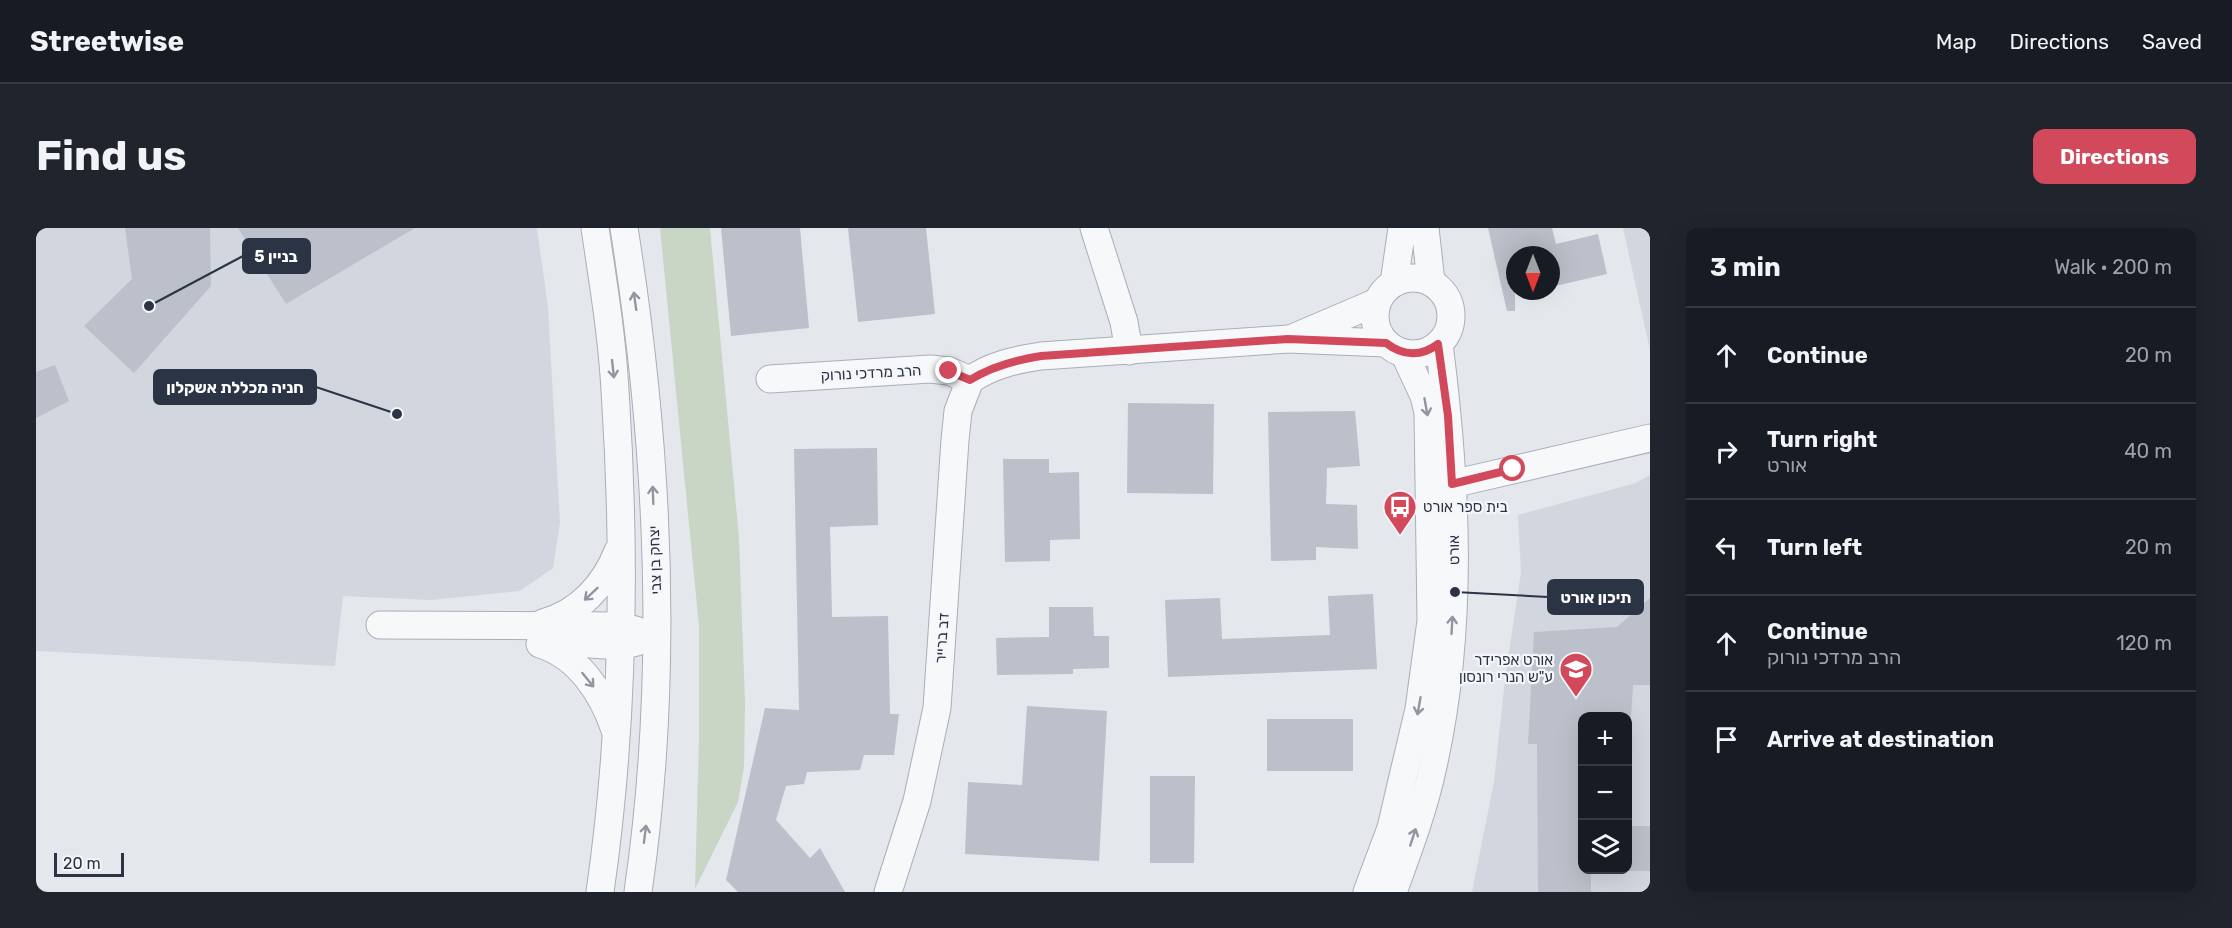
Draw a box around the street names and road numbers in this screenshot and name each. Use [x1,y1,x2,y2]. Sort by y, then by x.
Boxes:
street label: הרב מרדכי נורוק [820,361,922,385]
street label: יצחק בן צבי [645,525,665,595]
street label: אורט [1445,535,1463,565]
street label: דב ברייר [931,612,953,664]

